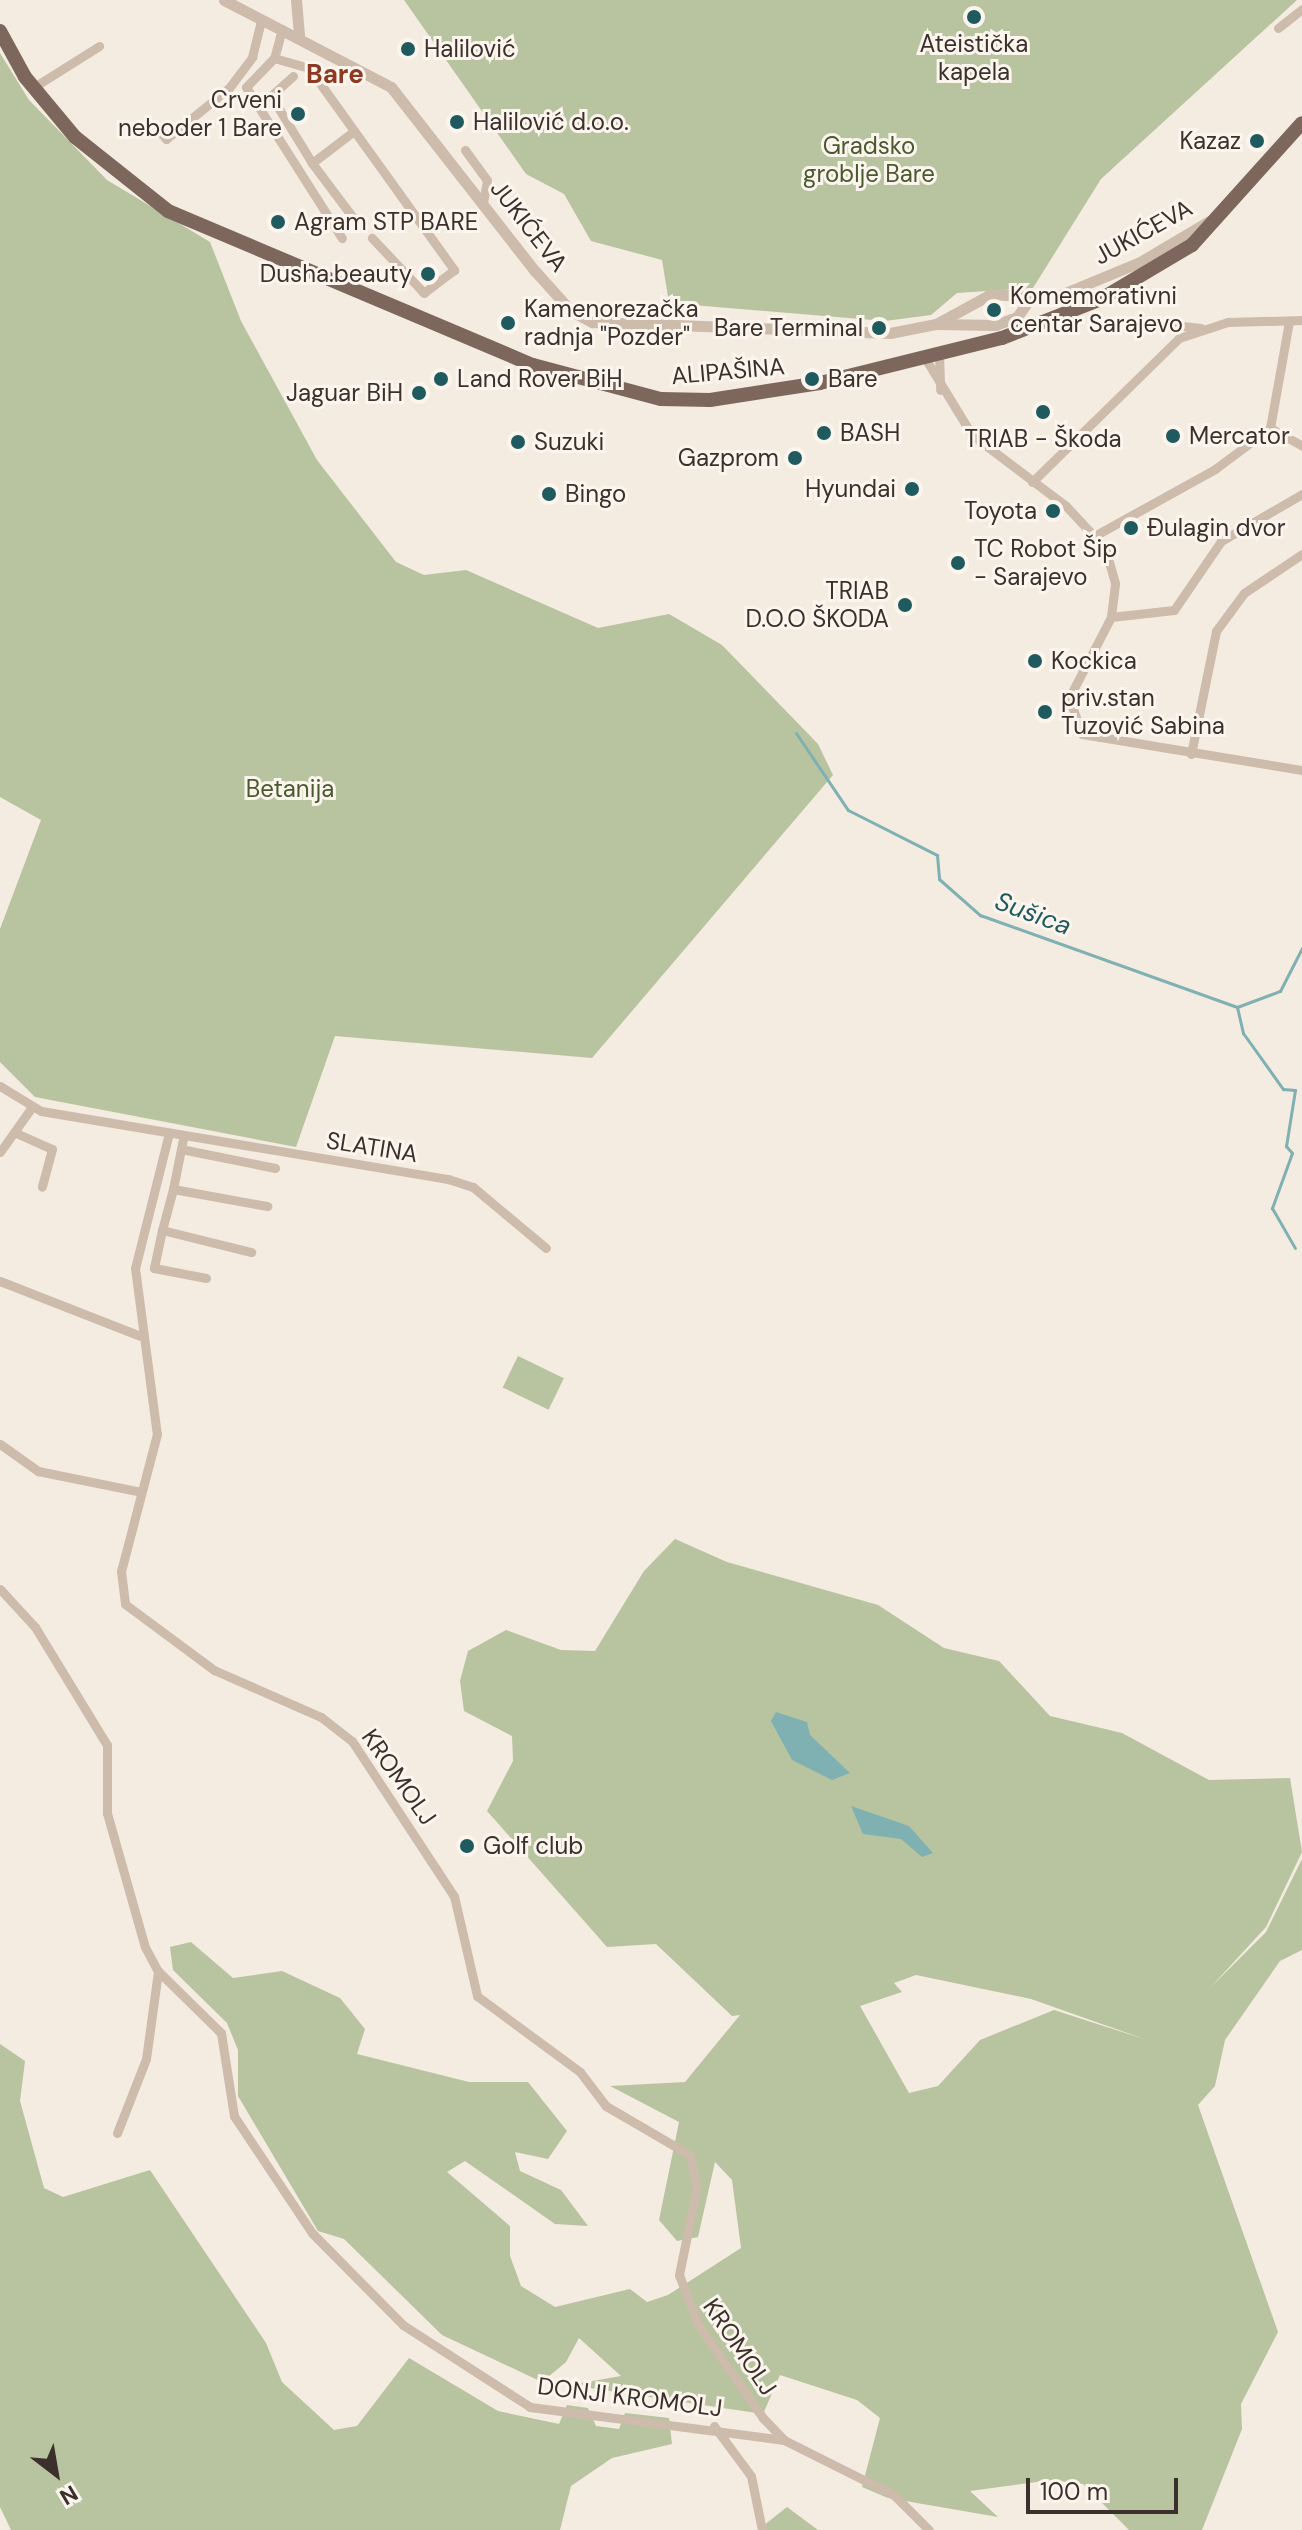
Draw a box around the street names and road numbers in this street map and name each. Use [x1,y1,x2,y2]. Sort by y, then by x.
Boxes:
street label: JUKIĆEVA [484,175,574,277]
street label: JUKIĆEVA [1089,193,1197,271]
street label: ALIPAŠINA [670,352,786,390]
street label: SLATINA [324,1126,420,1168]
street label: KROMOLJ [356,1724,442,1830]
street label: KROMOLJ [697,2293,783,2401]
street label: DONJI KROMOLJ [536,2371,724,2423]

